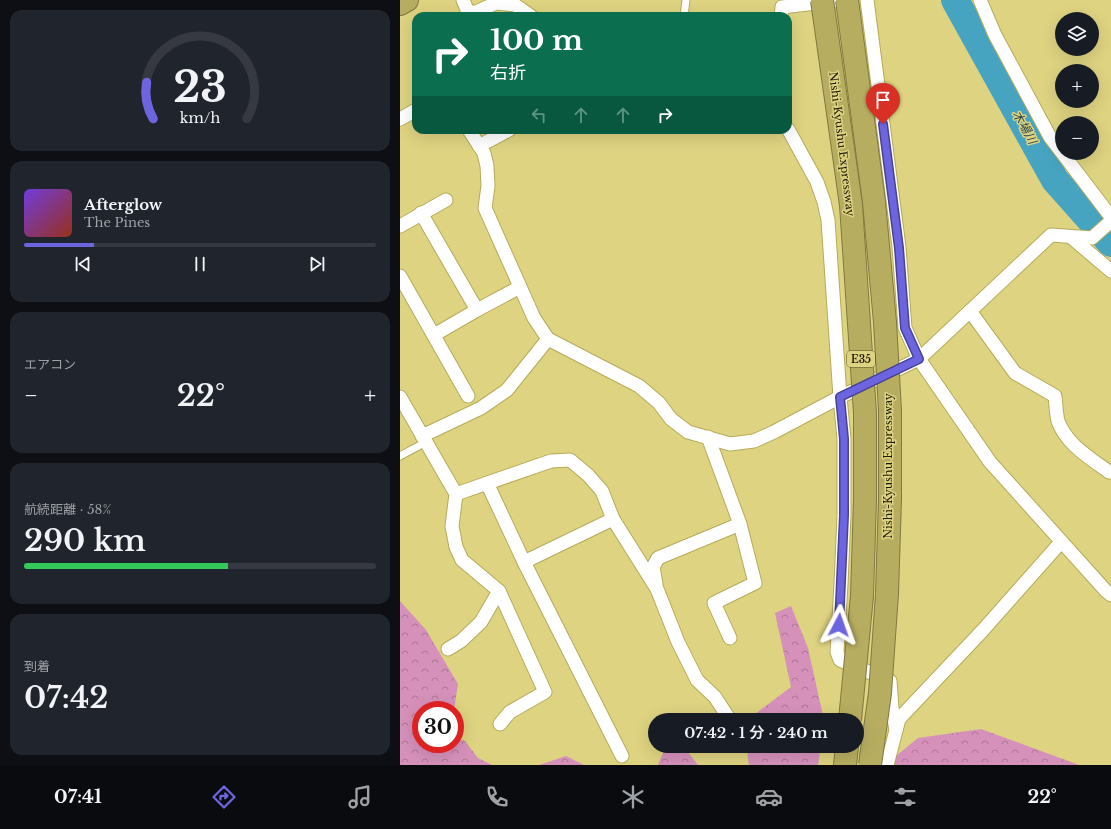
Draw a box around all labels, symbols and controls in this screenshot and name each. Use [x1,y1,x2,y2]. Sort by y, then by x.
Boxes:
map controls [1055,12,1099,160]
button: layers [1055,12,1099,56]
text: 100 m [490,23,583,58]
icon: right [424,28,476,80]
text: 23 [173,61,227,112]
text: 右折 [490,62,526,84]
button: + [1055,64,1099,108]
street label: Nishi-Kyushu Expressway [826,71,858,217]
pin [866,83,900,124]
icon: arrive [872,89,894,111]
icon: left [528,104,550,126]
icon: ahead [570,104,592,126]
icon: ahead [612,104,634,126]
icon: right [654,104,676,126]
text: km/h [180,108,220,126]
water label: 木場川 [1010,108,1041,148]
button: − [1055,116,1099,160]
text: Afterglow [84,195,162,214]
text: The Pines [84,214,150,231]
icon: previous [72,253,94,275]
icon: pause [189,253,211,275]
icon: next [306,253,328,275]
road number: E35 [847,351,875,367]
text: エアコン [24,356,76,373]
text: 22° [177,377,225,414]
text: − [24,382,38,409]
text: + [364,382,376,409]
street label: Nishi-Kyushu Expressway [881,393,895,539]
text: 航続距離 · 58% [24,501,111,518]
text: 290 km [24,522,146,559]
position arrow [818,604,860,646]
text: 到着 [24,658,50,675]
text: 07:42 [24,679,109,716]
speed limit sign: 30 [412,701,464,753]
text: 07:42 · 1 分 · 240 m [684,723,828,742]
icon: directions [210,783,238,811]
icon: music [346,783,374,811]
icon: phone [483,783,511,811]
icon: climate [619,783,647,811]
icon: car [755,783,783,811]
icon: filters [891,783,919,811]
text: 07:41 [54,786,102,808]
text: 22° [1027,786,1057,808]

